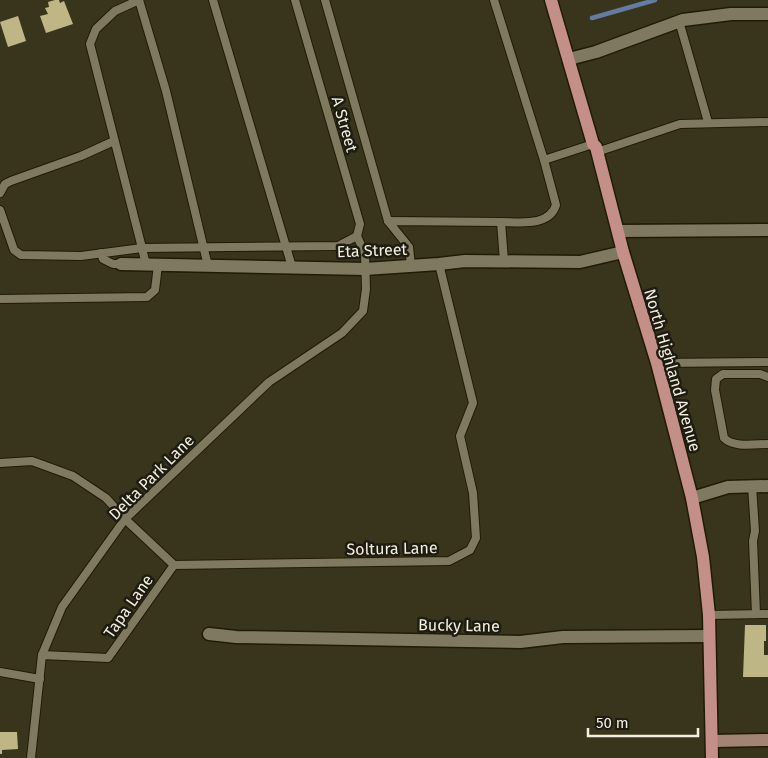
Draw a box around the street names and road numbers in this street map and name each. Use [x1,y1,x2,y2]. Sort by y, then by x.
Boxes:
street label: A Street [328,94,362,154]
street label: Eta Street [337,240,408,261]
street label: North Highland Avenue [640,287,705,454]
street label: Delta Park Lane [105,431,198,524]
street label: Soltura Lane [346,538,438,559]
street label: Tapa Lane [100,571,157,642]
street label: Bucky Lane [418,615,500,636]

